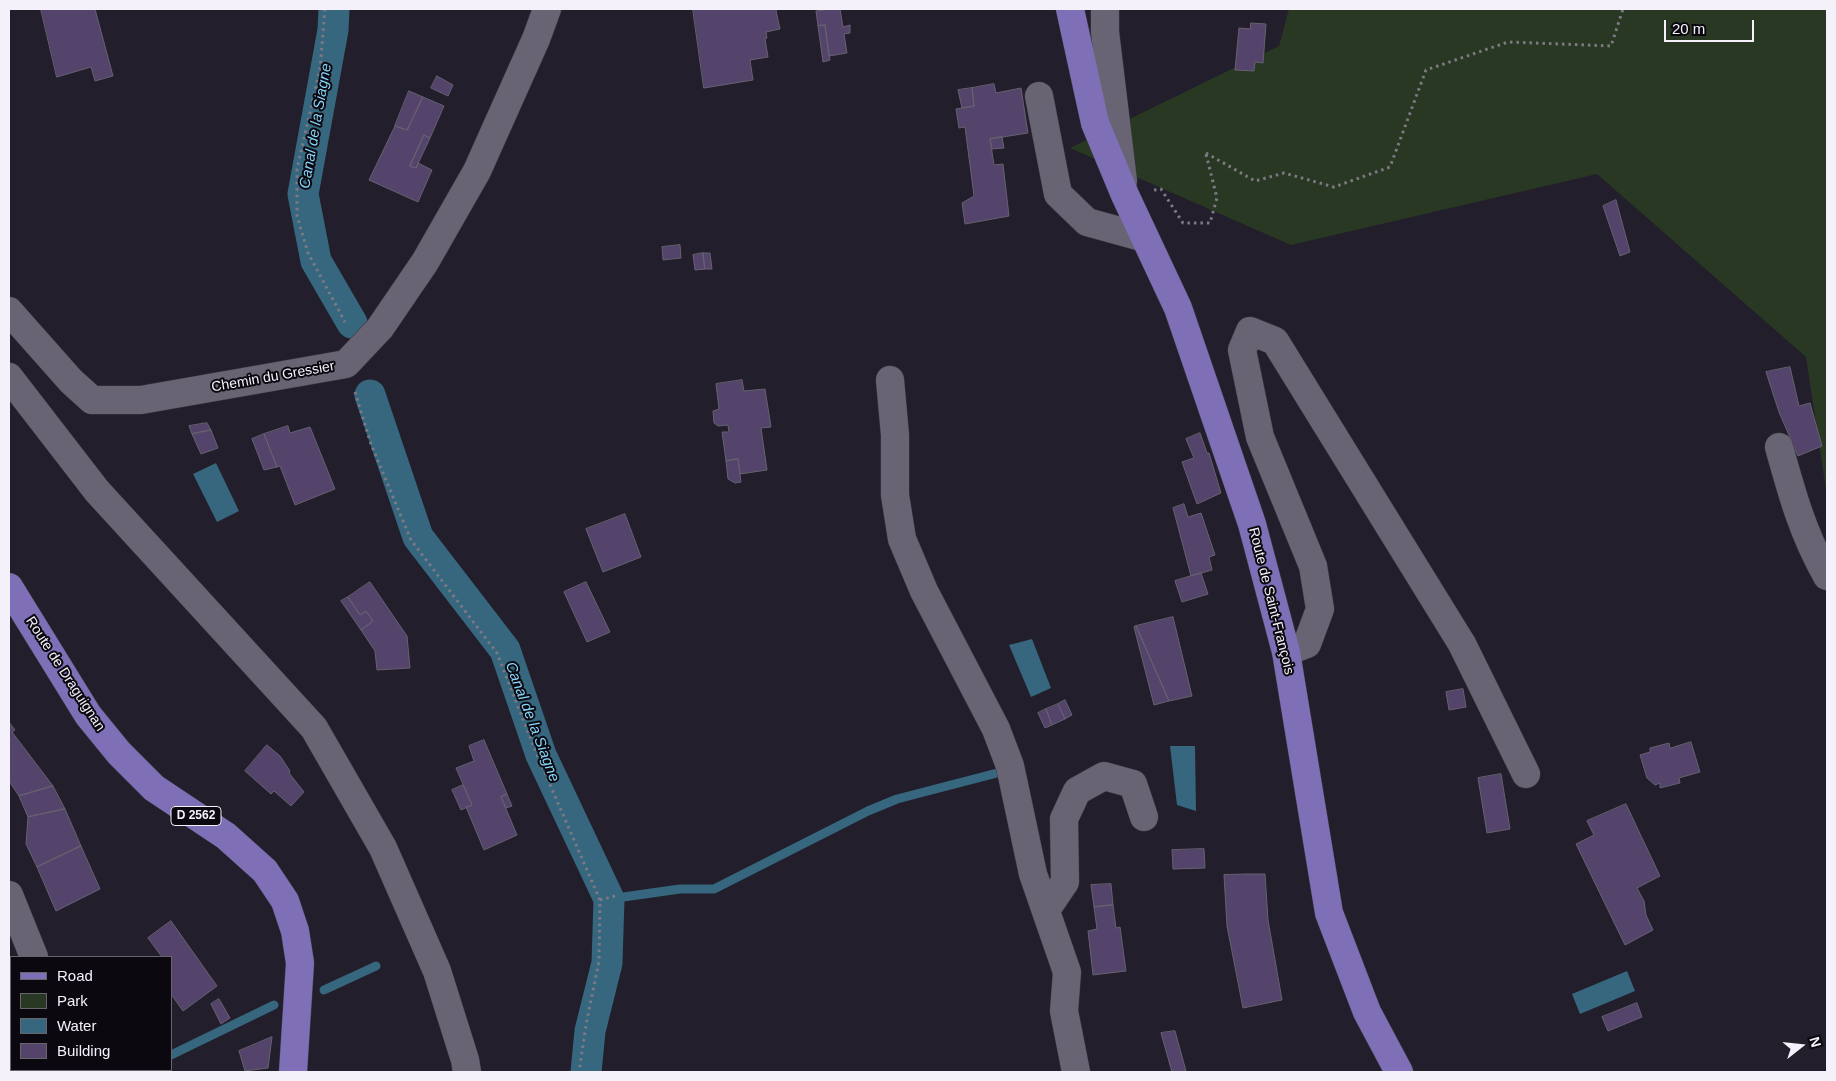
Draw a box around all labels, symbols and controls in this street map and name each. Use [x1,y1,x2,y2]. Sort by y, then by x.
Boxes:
scale bar [1666,10,1756,42]
text: 20 m [1672,20,1705,37]
water label: Canal de la Siagne [296,62,336,190]
street label: Chemin du Gressier [210,358,336,396]
street label: Route de Saint-François [1245,526,1297,676]
street label: Route de Draguignan [22,614,108,734]
water label: Canal de la Siagne [501,660,563,784]
road number: D 2562 [171,806,221,826]
legend [10,956,172,1071]
text: Road [57,967,93,984]
text: Park [57,992,88,1009]
text: Water [57,1017,96,1034]
north arrow [1776,1021,1826,1071]
text: N [1806,1035,1825,1049]
text: Building [57,1042,110,1059]

